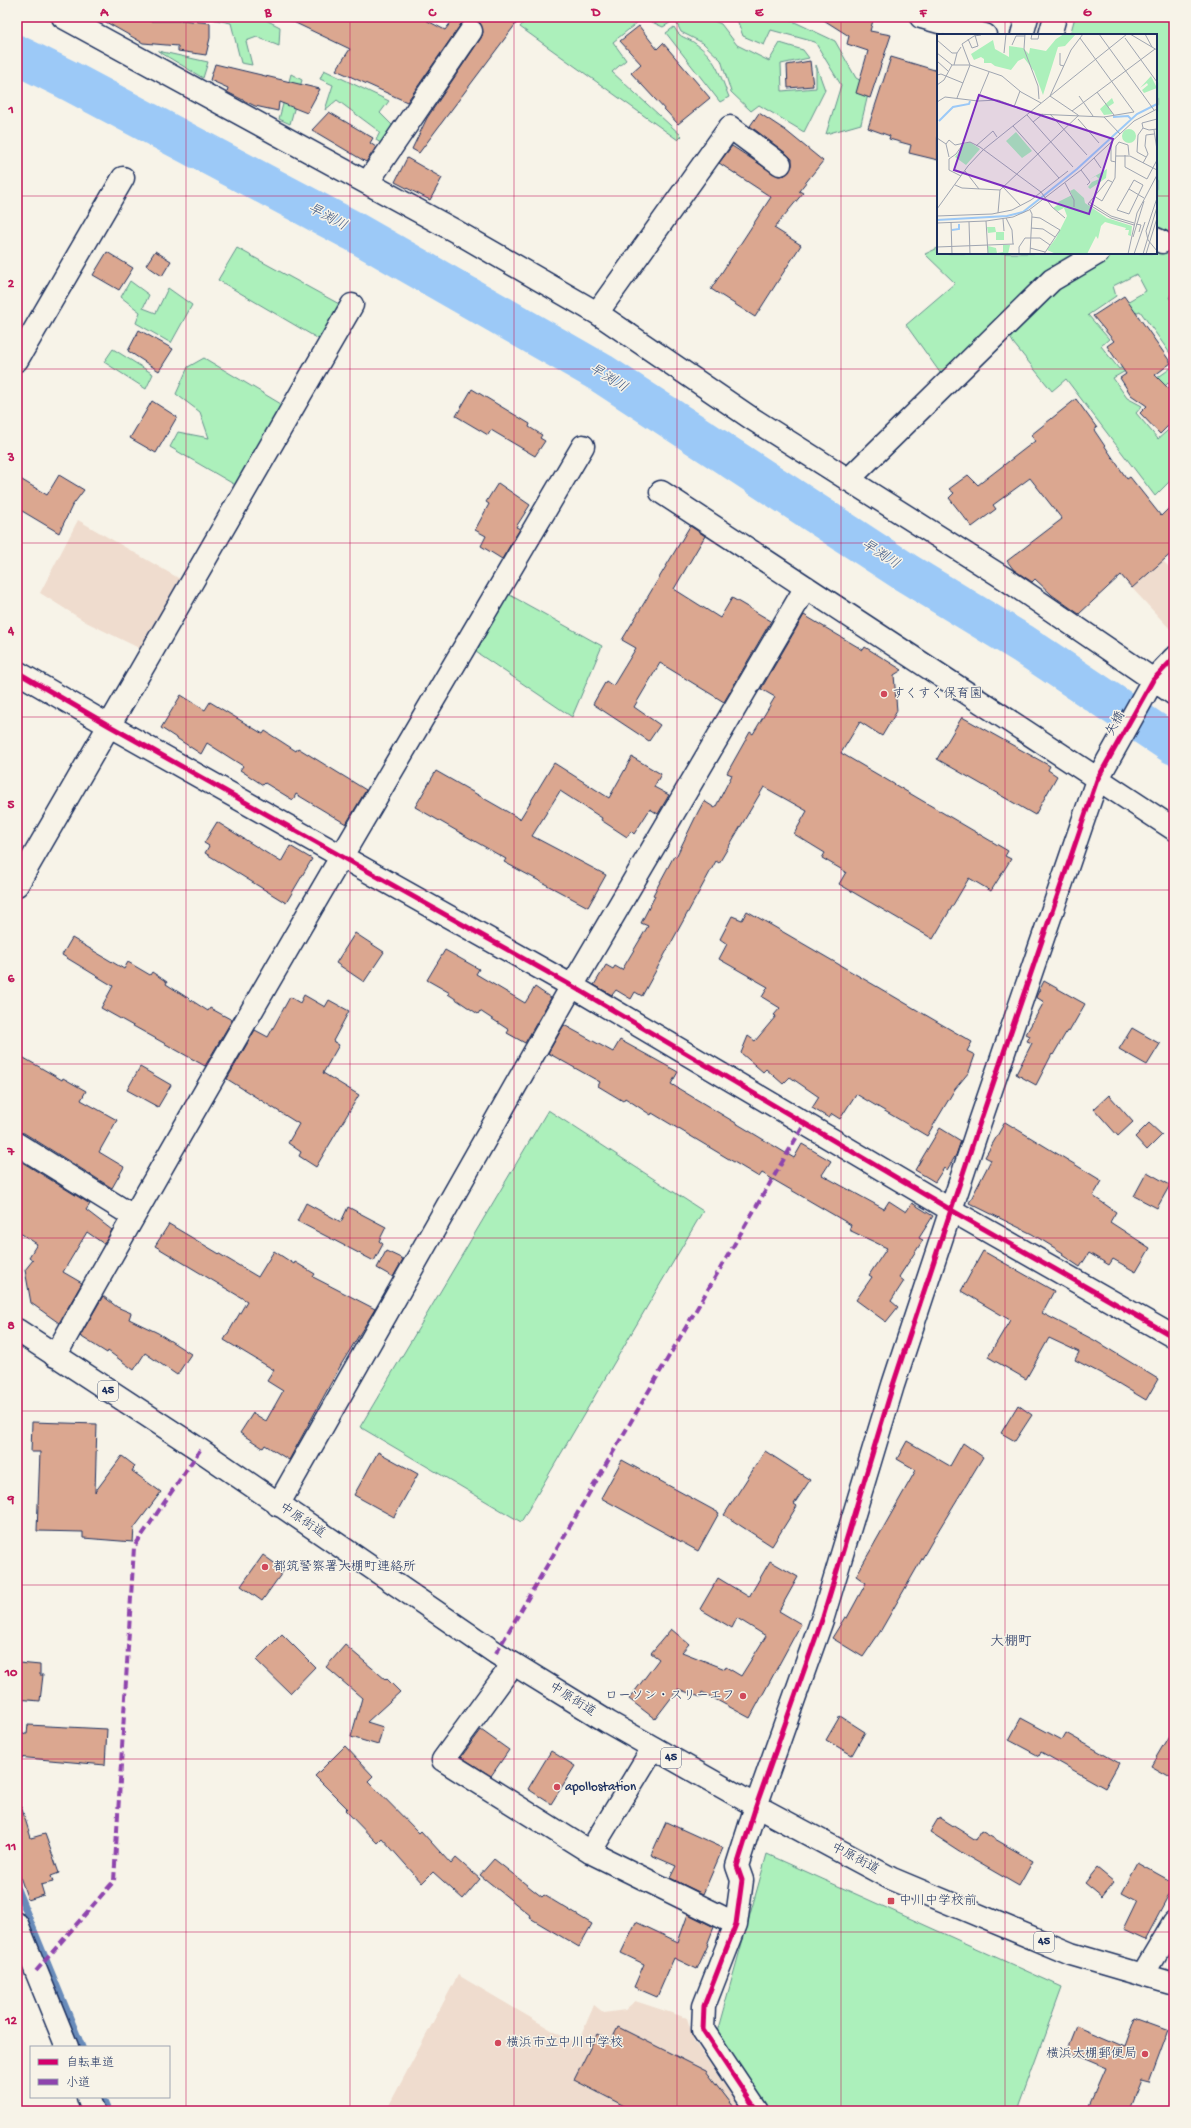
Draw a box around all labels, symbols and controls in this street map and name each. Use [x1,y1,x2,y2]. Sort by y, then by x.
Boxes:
text: A [99,6,109,21]
text: B [264,6,273,21]
text: C [427,6,437,21]
text: D [591,6,601,21]
text: E [755,6,764,21]
text: F [919,6,928,21]
text: G [1083,6,1092,21]
inset map [937,34,1157,254]
text: 1 [7,103,14,118]
water label: 早渕川 [304,200,350,235]
text: 2 [8,277,15,292]
water label: 早渕川 [586,360,631,397]
text: 3 [7,451,15,466]
water label: 早渕川 [858,536,903,574]
text: 4 [7,624,15,639]
place label: すくすく保育園 [892,686,982,702]
marker: すくすく保育園 [879,689,889,699]
street label: 矢橋 [1103,709,1129,739]
text: 5 [8,798,15,813]
text: 6 [8,972,15,987]
text: 7 [7,1145,16,1160]
text: 8 [7,1319,15,1334]
road number: 45 [98,1381,118,1401]
text: 9 [7,1493,15,1508]
street label: 中原街道 [276,1499,328,1542]
place label: 都筑警察署大棚町連絡所 [273,1559,416,1575]
marker: 都筑警察署大棚町連絡所 [260,1562,270,1572]
district label: 大棚町 [990,1634,1032,1651]
text: 10 [4,1666,18,1681]
street label: 中原街道 [546,1679,599,1720]
place label: ローソン・スリーエフ [605,1689,735,1704]
marker: ローソン・スリーエフ [738,1691,748,1701]
road number: 45 [661,1748,681,1768]
place label: apollostation [565,1780,637,1795]
marker: apollostation [552,1782,562,1792]
street label: 中原街道 [829,1839,882,1878]
text: 11 [5,1840,16,1855]
place label: 中川中学校前 [899,1893,977,1909]
marker: 中川中学校前 [886,1896,896,1906]
road number: 45 [1034,1932,1054,1952]
text: 12 [4,2014,17,2029]
place label: 横浜市立中川中学校 [506,2036,623,2051]
marker: 横浜市立中川中学校 [493,2038,503,2048]
legend [30,2046,170,2098]
place label: 横浜大棚郵便局 [1046,2046,1137,2062]
marker: 横浜大棚郵便局 [1140,2049,1150,2059]
text: 自転車道 [66,2056,114,2071]
text: 小道 [66,2076,90,2091]

